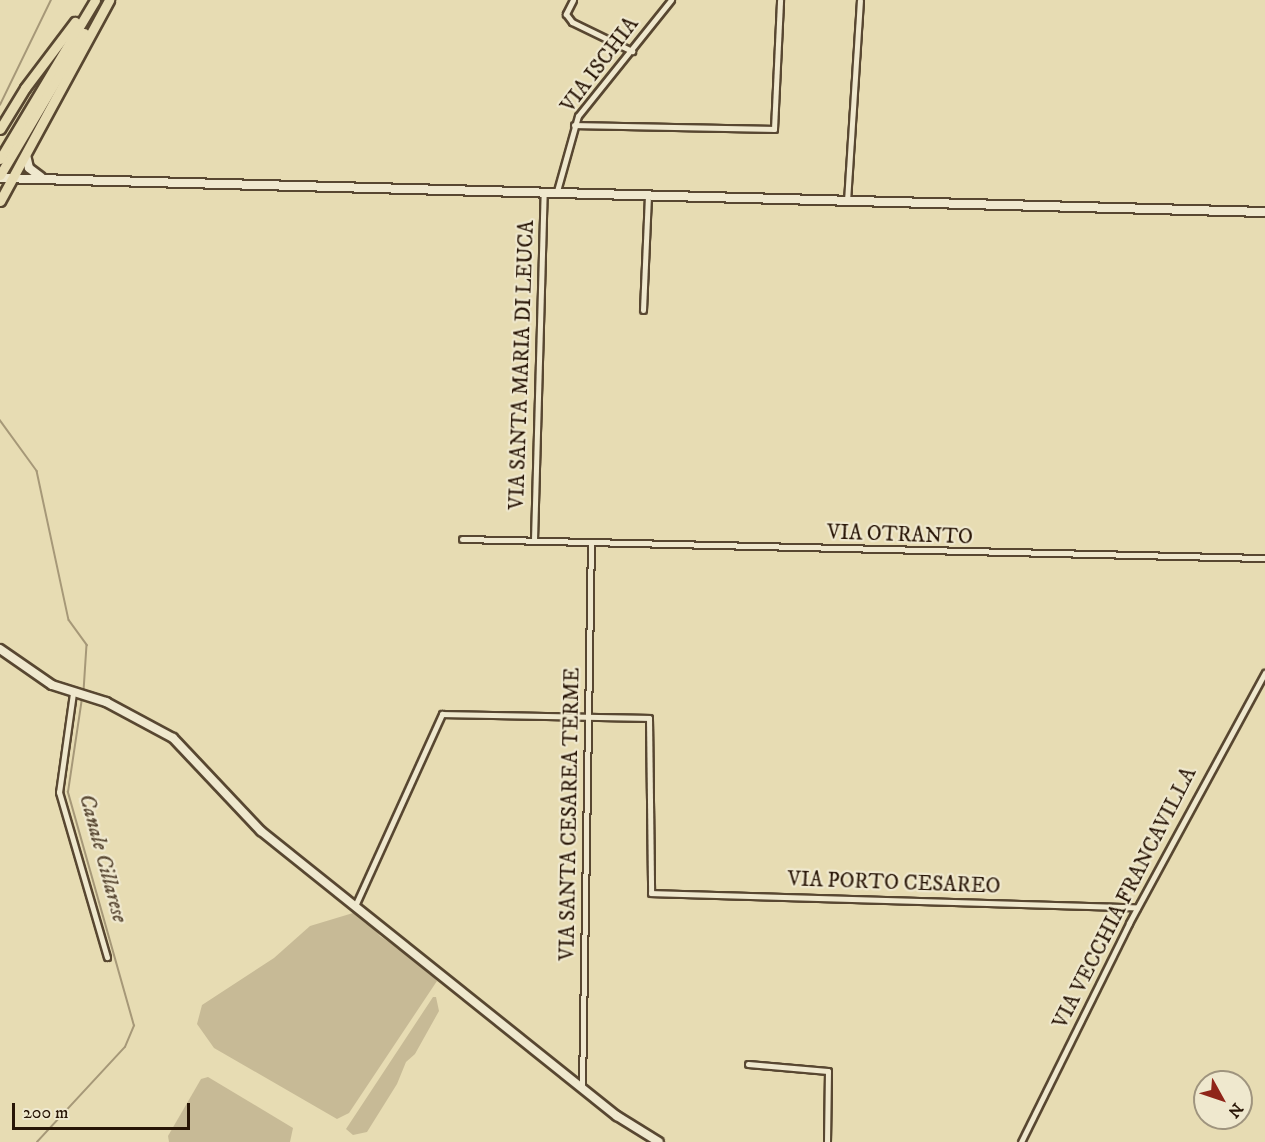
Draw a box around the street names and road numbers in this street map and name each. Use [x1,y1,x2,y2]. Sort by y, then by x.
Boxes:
street label: VIA ISCHIA [556,12,644,118]
street label: VIA SANTA MARIA DI LEUCA [504,220,540,510]
street label: VIA OTRANTO [827,520,973,550]
street label: VIA SANTA CESAREA TERME [555,667,585,961]
street label: VIA VECCHIA FRANCAVILLA [1048,763,1202,1033]
street label: VIA PORTO CESAREO [787,867,1001,899]

